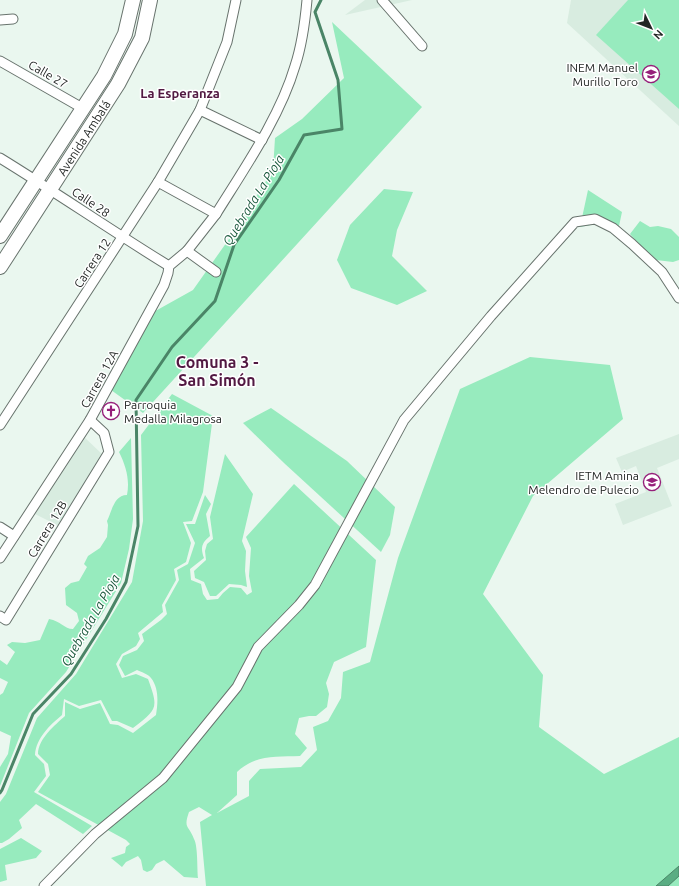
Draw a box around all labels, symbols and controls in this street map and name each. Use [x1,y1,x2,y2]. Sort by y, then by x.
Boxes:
north arrow [631,8,671,48]
text: N [651,28,666,42]
street label: Calle 27 [26,58,70,90]
place label: INEM Manuel Murillo Toro [566,61,638,88]
school or university icon: INEM Manuel Murillo Toro [641,64,661,84]
district label: La Esperanza [140,86,220,100]
street label: Avenida Ambalá [55,98,112,177]
water label: Quebrada La Pioja [220,152,287,248]
street label: Calle 28 [70,185,113,219]
street label: Carrera 12 [71,236,113,290]
street label: Carrera 12A [78,348,120,410]
district label: Comuna 3 - San Simón [176,353,258,389]
place label: Parroquia Medalla Milagrosa [124,398,222,425]
church icon: Parroquia Medalla Milagrosa [101,401,121,421]
place label: IETM Amina Melendro de Pulecio [528,469,639,496]
school or university icon: IETM Amina Melendro de Pulecio [642,472,662,492]
street label: Carrera 12B [25,498,69,560]
water label: Quebrada La Pioja [58,572,123,669]

